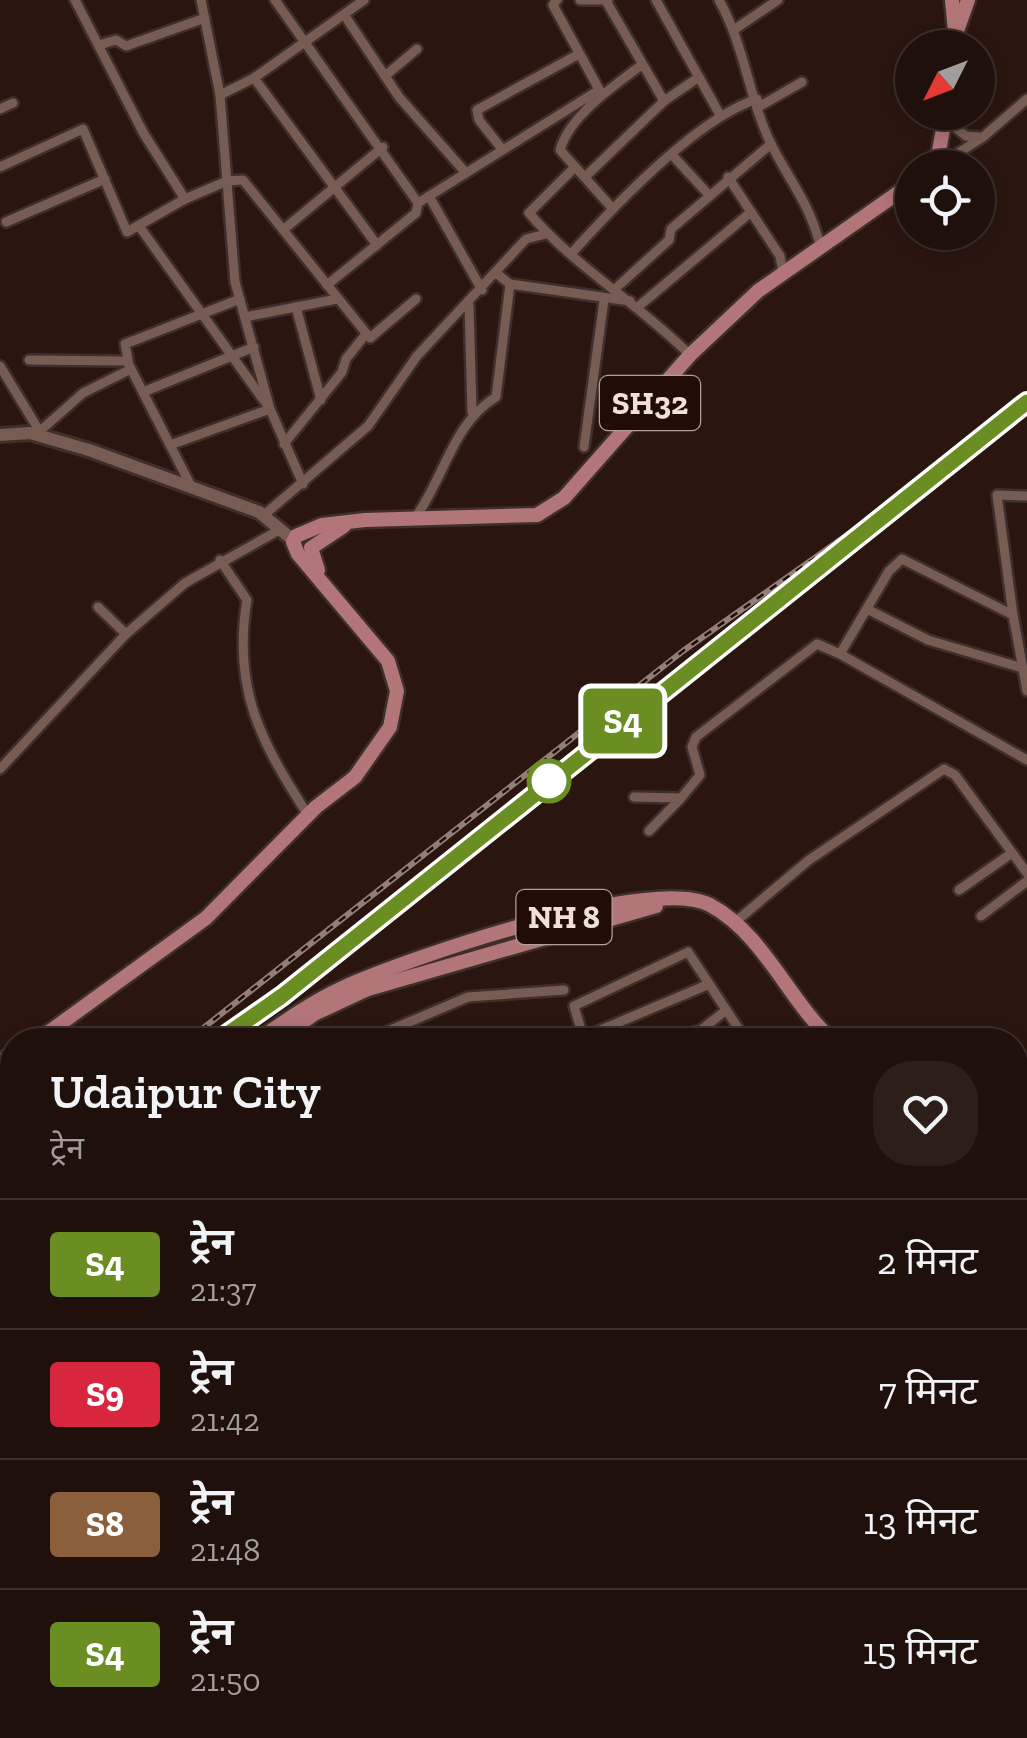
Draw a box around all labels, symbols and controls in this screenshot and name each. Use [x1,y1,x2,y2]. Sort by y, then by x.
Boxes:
north arrow [895,30,995,130]
map controls [895,30,995,250]
button: locate [895,150,995,250]
road number: SH32 [600,376,700,430]
line badge: S4 [578,688,668,754]
text: S4 [603,700,643,742]
unlabelled marker [528,760,570,802]
road number: NH 8 [516,890,612,944]
button: heart [873,1061,978,1166]
text: Udaipur City [50,1063,321,1120]
text: ट्रेन [50,1129,84,1167]
text: ट्रेन [190,1219,234,1265]
text: 2 मिनट [877,1238,978,1284]
text: S4 [85,1243,125,1285]
text: 21:37 [190,1271,257,1309]
text: ट्रेन [190,1349,234,1395]
text: 7 मिनट [879,1368,978,1414]
text: S9 [86,1373,124,1415]
text: 21:42 [190,1401,260,1439]
text: ट्रेन [190,1479,234,1525]
text: 13 मिनट [863,1498,978,1544]
text: S8 [86,1503,124,1545]
text: 21:48 [190,1531,260,1569]
text: ट्रेन [190,1609,234,1655]
text: 15 मिनट [862,1628,978,1674]
text: S4 [85,1633,125,1675]
text: 21:50 [190,1661,261,1699]

